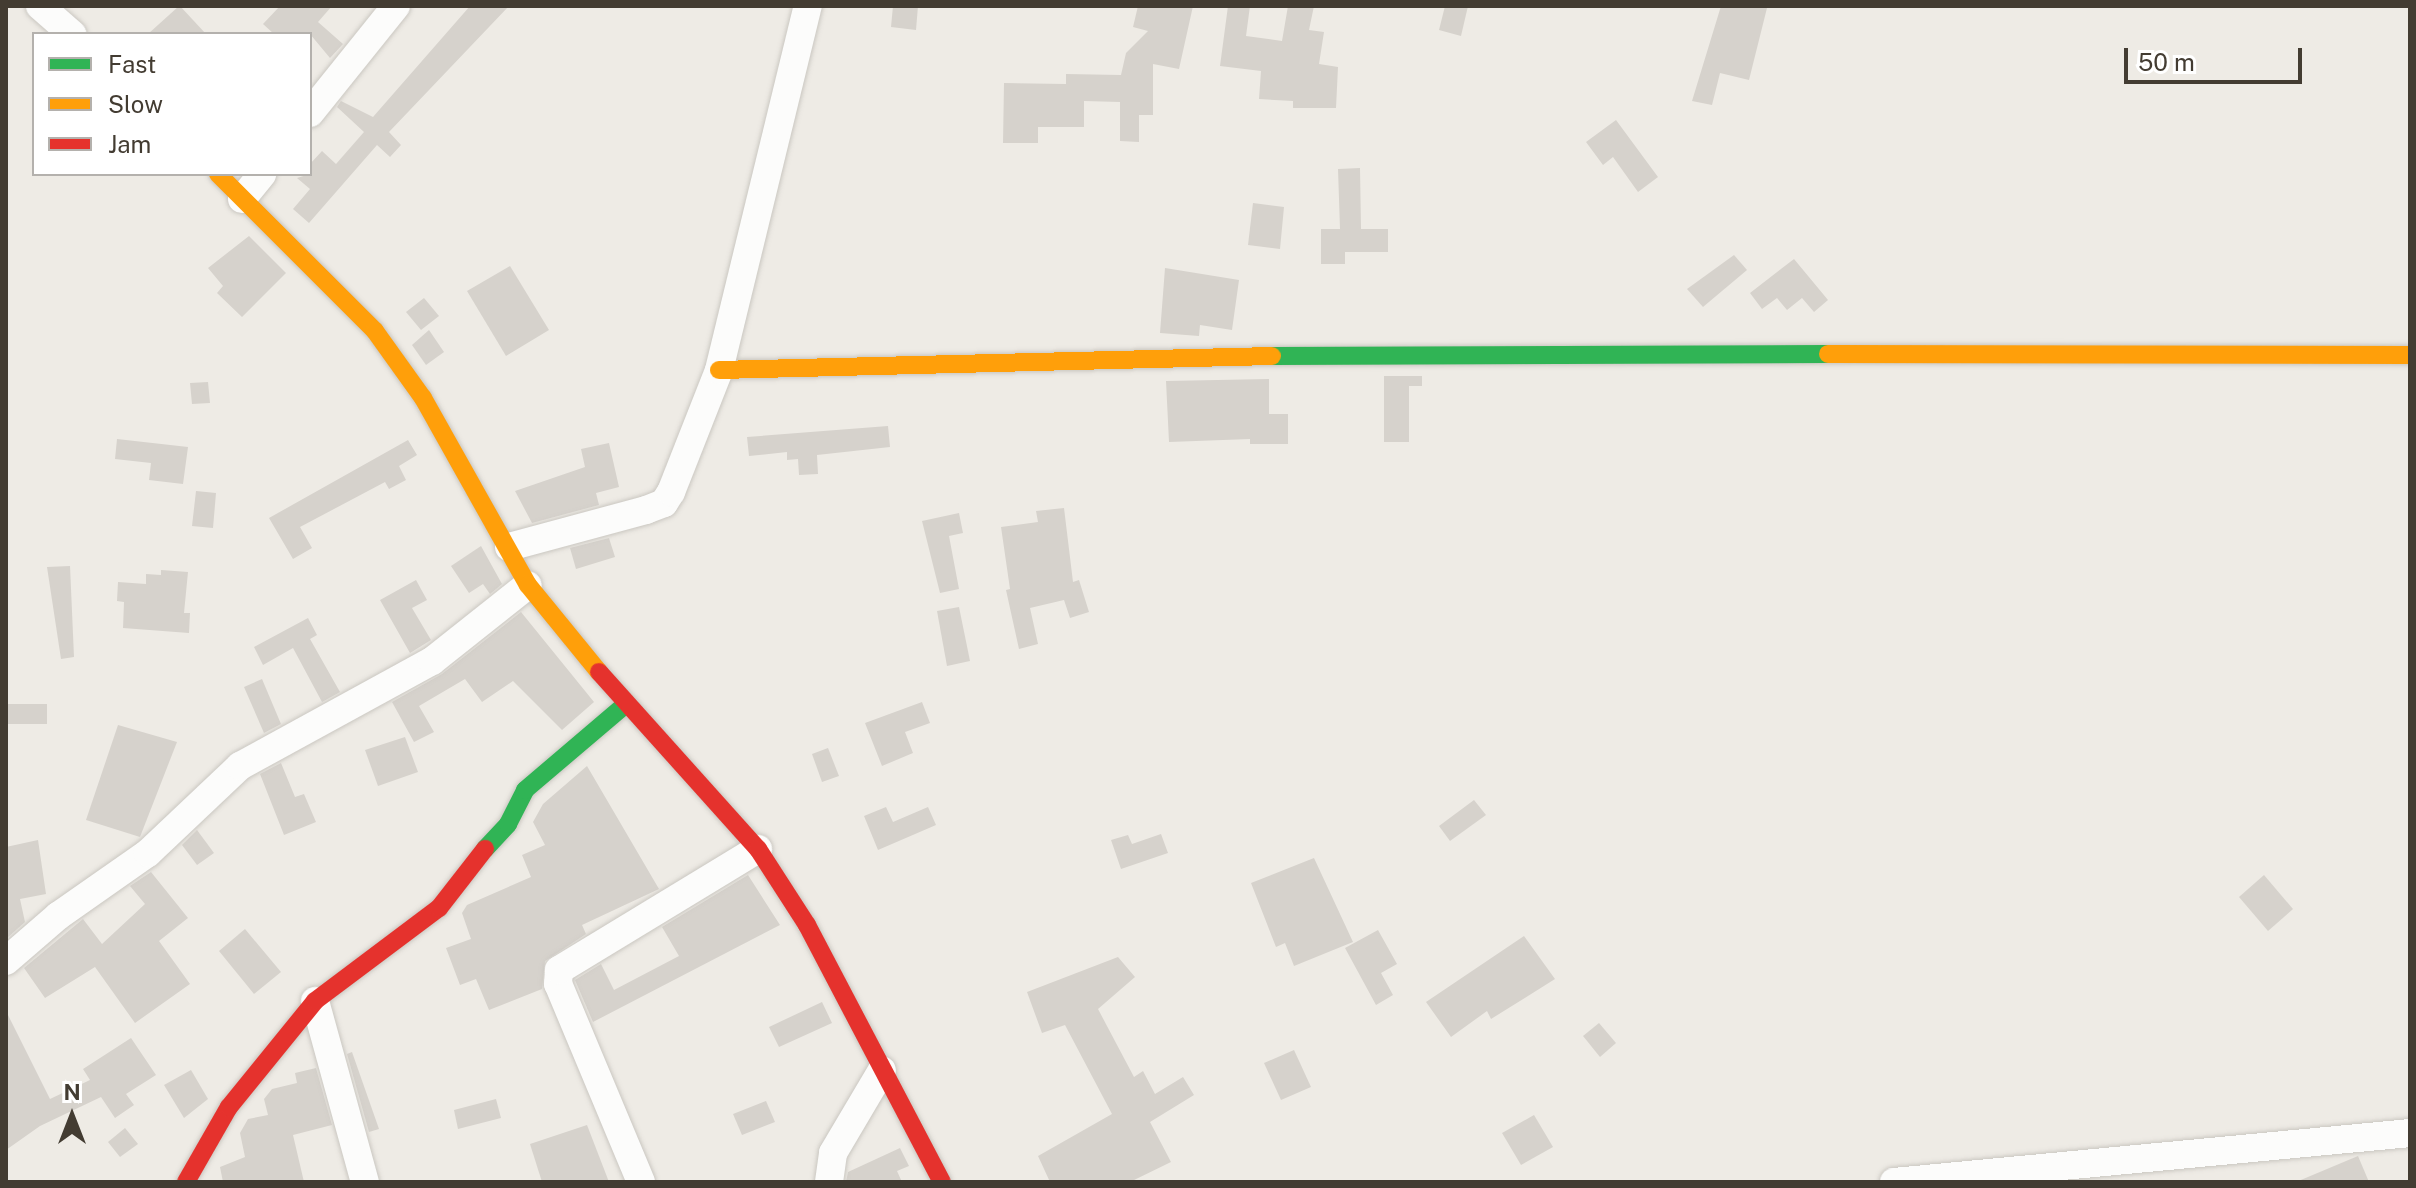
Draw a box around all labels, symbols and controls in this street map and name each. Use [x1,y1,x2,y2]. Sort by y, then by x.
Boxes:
legend [32,32,312,176]
scale bar [2128,32,2306,82]
text: 50 m [2138,48,2195,76]
text: Fast [108,50,156,78]
text: Slow [108,90,163,118]
text: Jam [108,130,151,158]
north arrow [32,1076,112,1156]
text: N [63,1079,81,1105]

